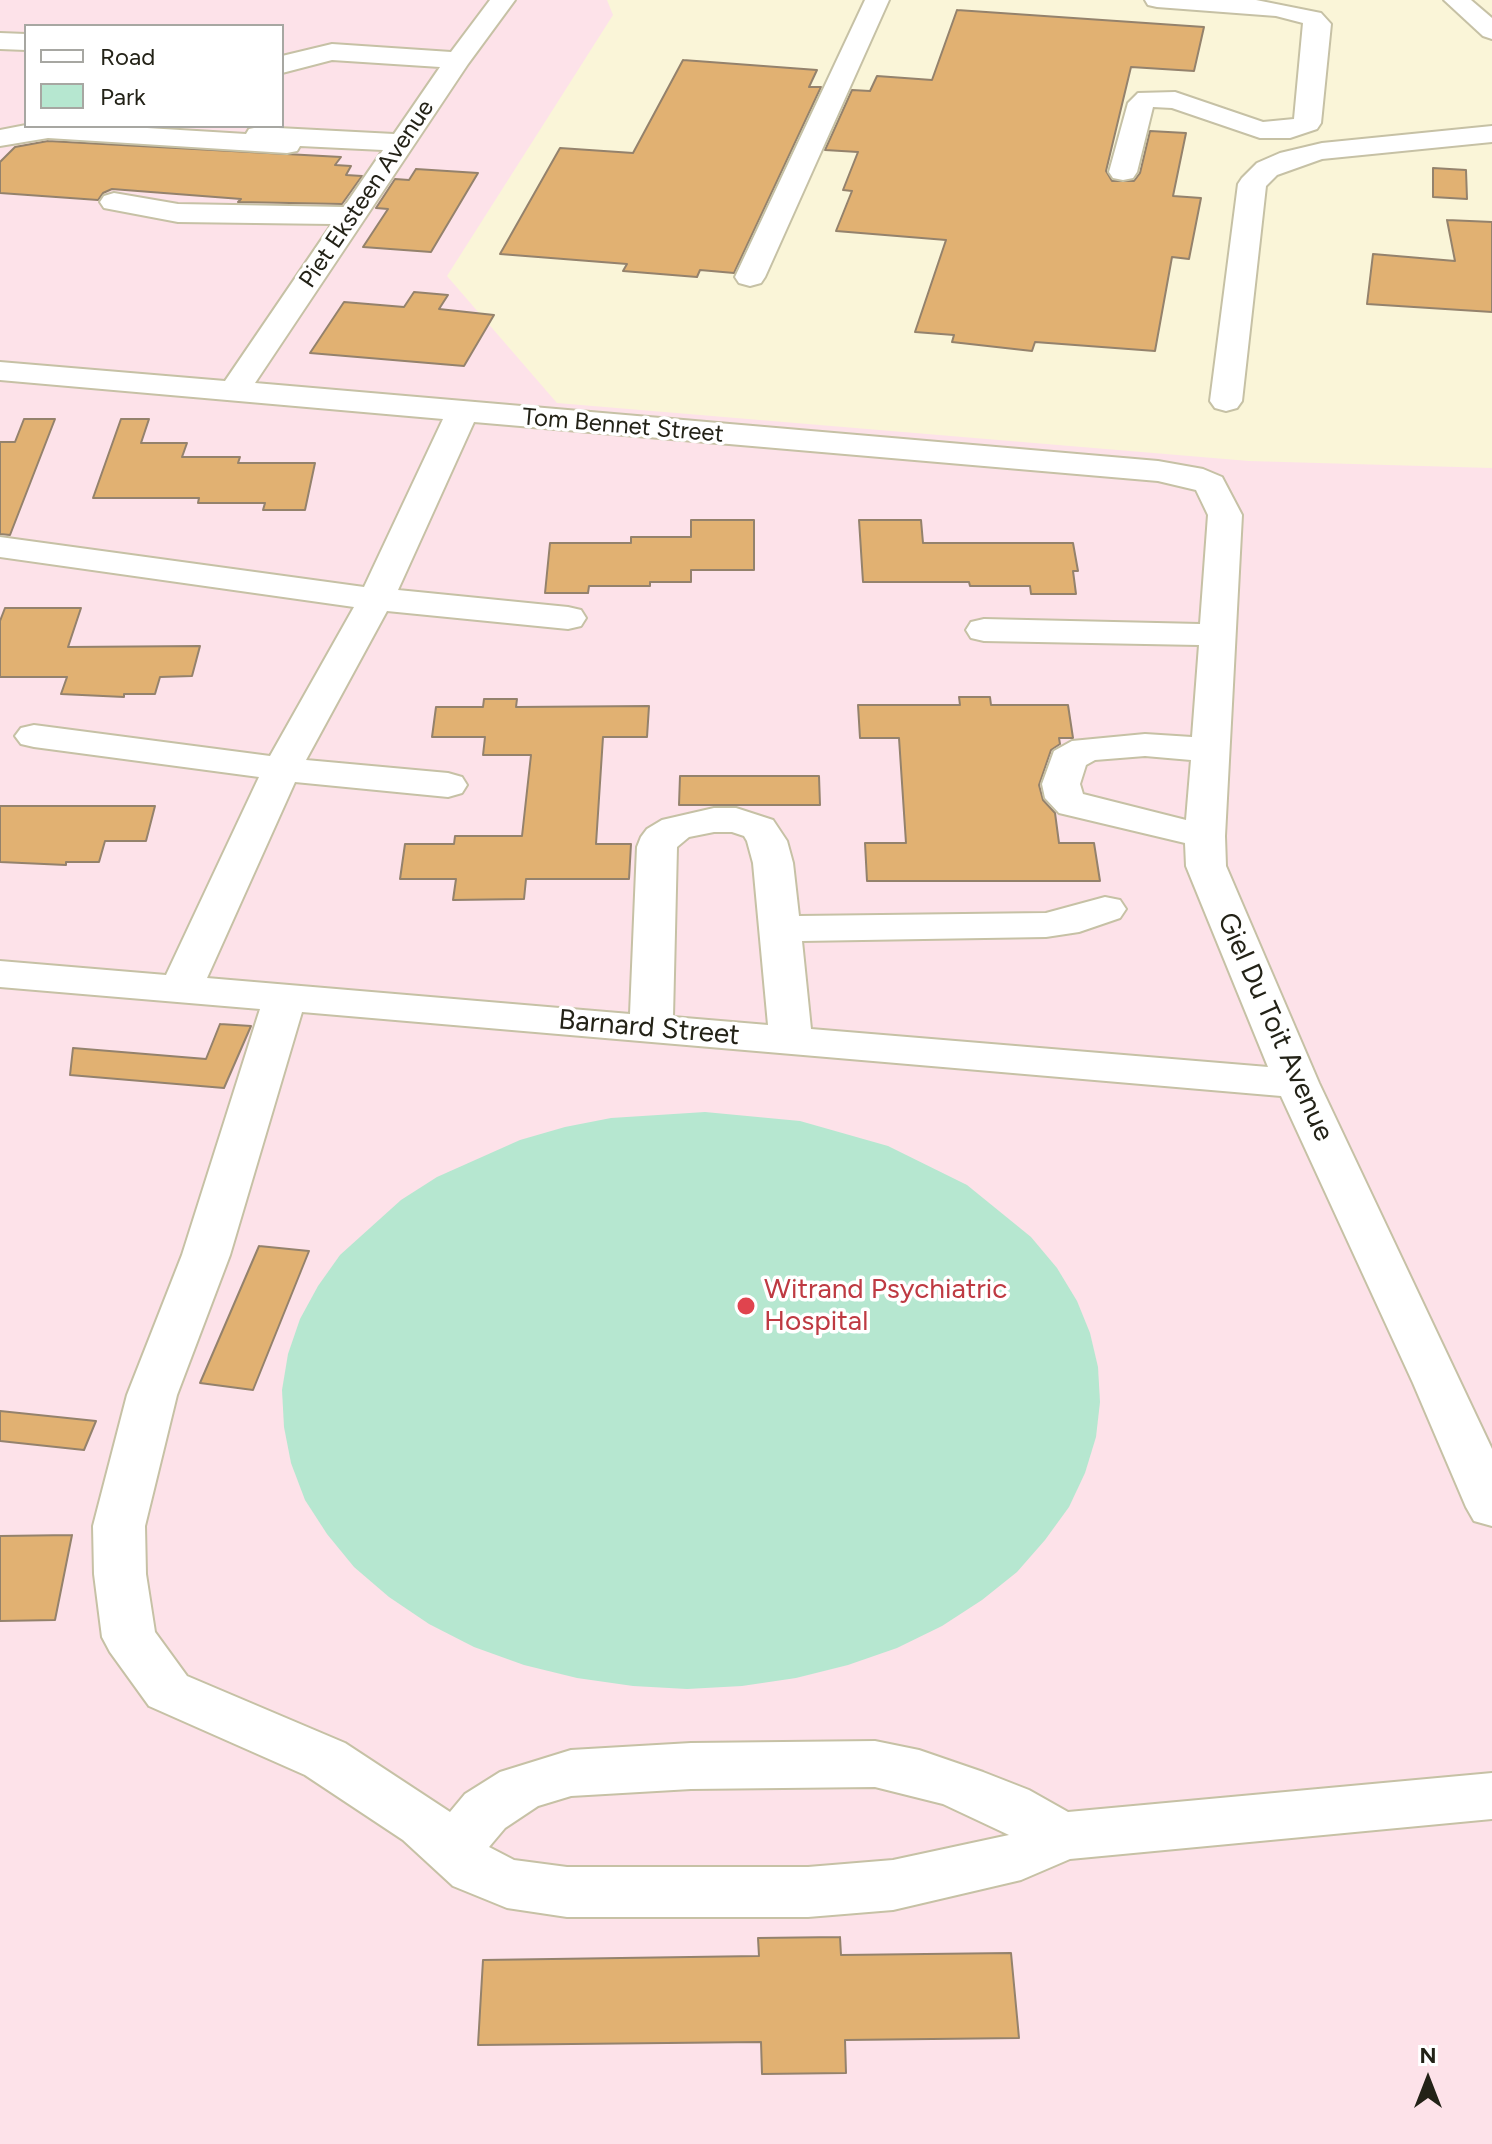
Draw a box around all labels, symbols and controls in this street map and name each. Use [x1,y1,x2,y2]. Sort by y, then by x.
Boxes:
legend [24,24,284,128]
text: Road [100,42,155,71]
text: Park [100,82,146,111]
street label: Piet Eksteen Avenue [293,95,441,293]
street label: Tom Bennet Street [521,403,725,449]
street label: Giel Du Toit Avenue [1210,908,1340,1146]
street label: Barnard Street [557,1003,741,1053]
place label: Witrand Psychiatric Hospital [764,1273,1007,1339]
marker: Witrand Psychiatric Hospital [735,1295,757,1317]
north arrow [1388,2040,1468,2120]
text: N [1419,2042,1437,2069]

